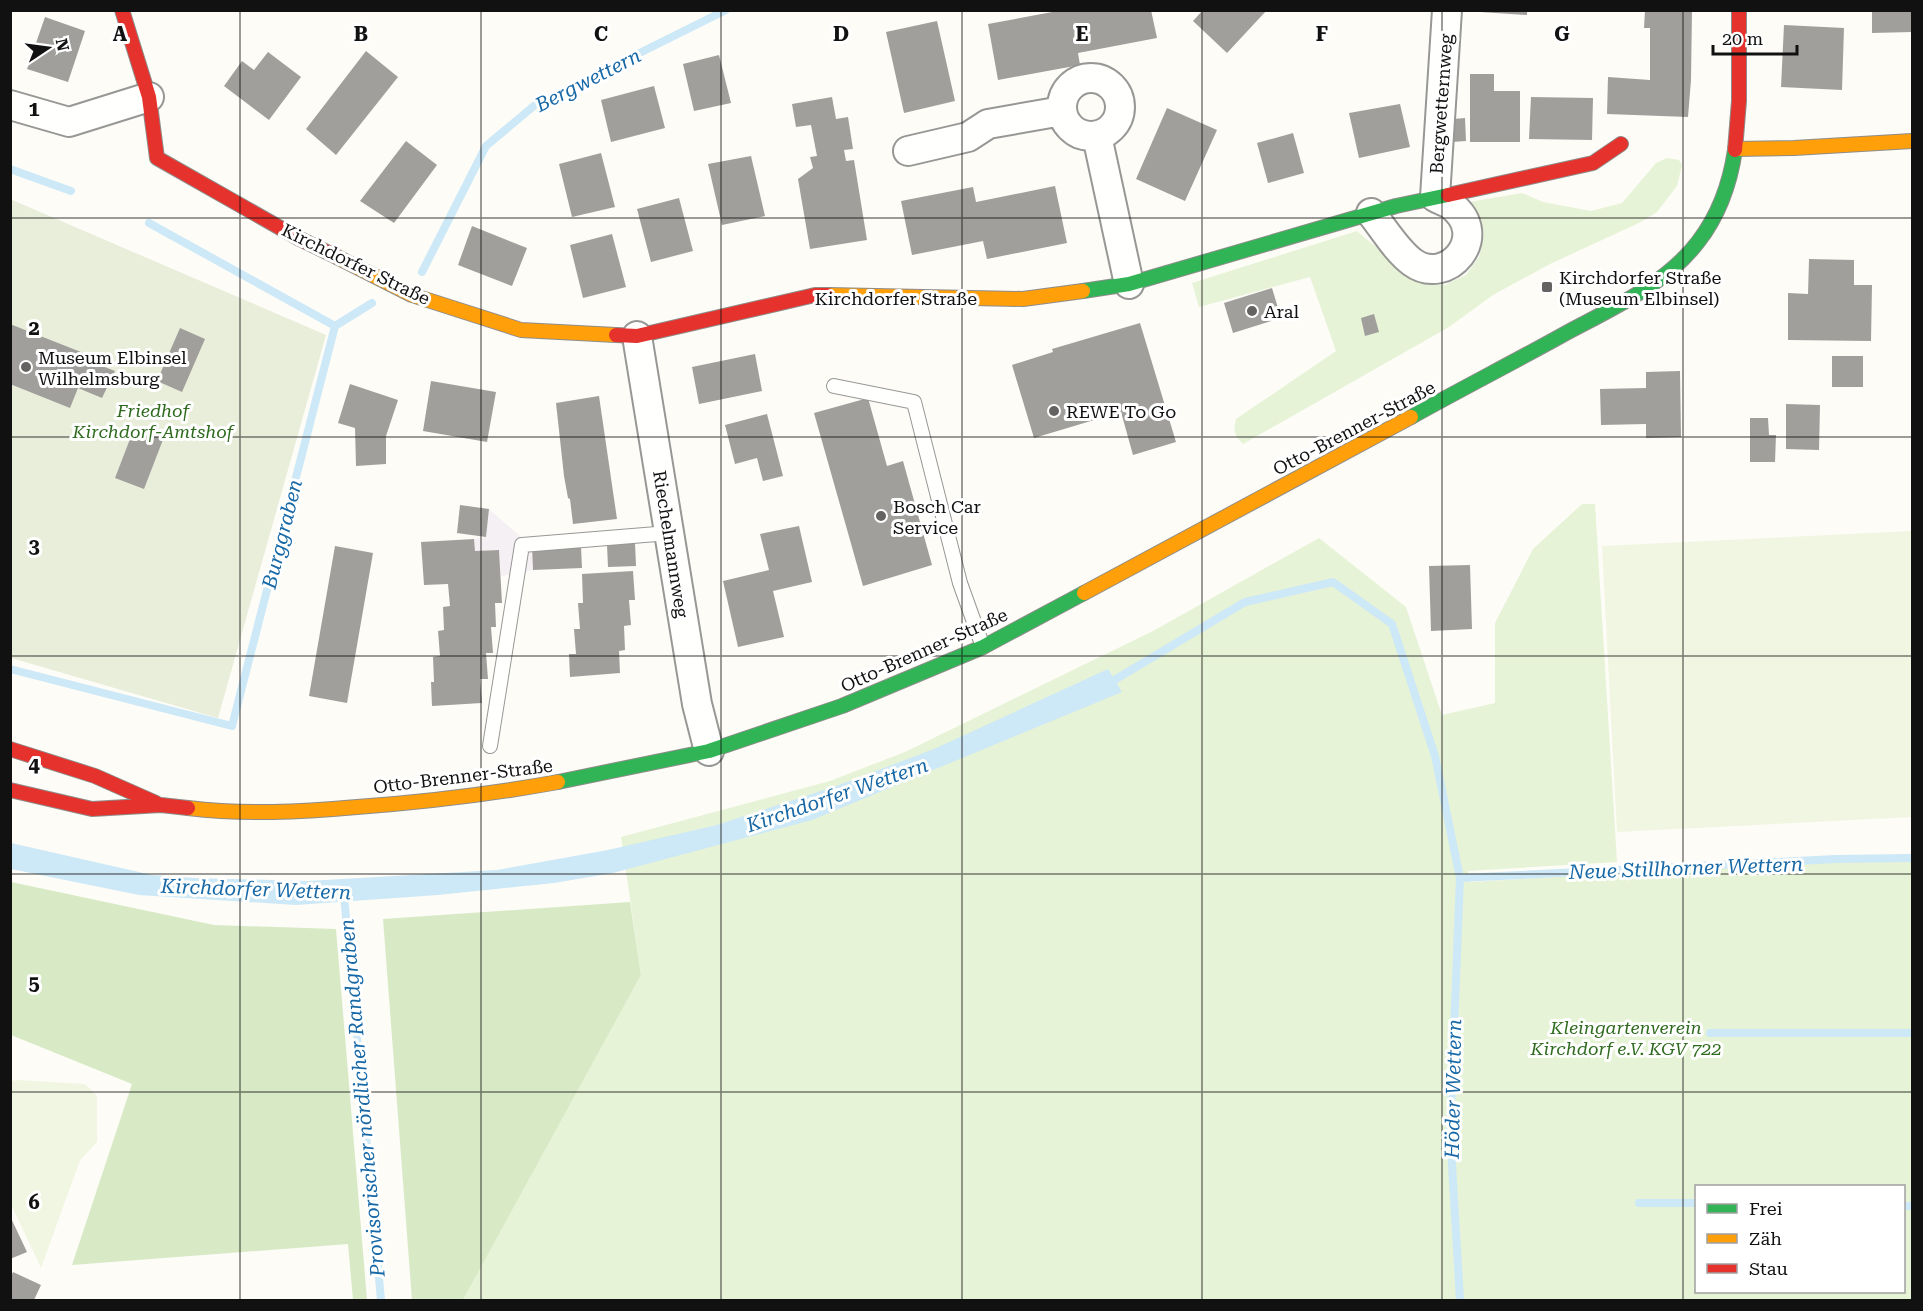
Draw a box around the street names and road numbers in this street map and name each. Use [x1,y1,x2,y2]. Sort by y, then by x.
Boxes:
street label: Bergwetternweg [1426,32,1456,175]
street label: Kirchdorfer Straße [278,219,434,309]
street label: Kirchdorfer Straße [815,288,977,309]
street label: Otto-Brenner-Straße [1269,376,1439,480]
street label: Riechelmannweg [649,469,693,620]
street label: Otto-Brenner-Straße [837,604,1011,696]
street label: Otto-Brenner-Straße [372,755,554,797]

